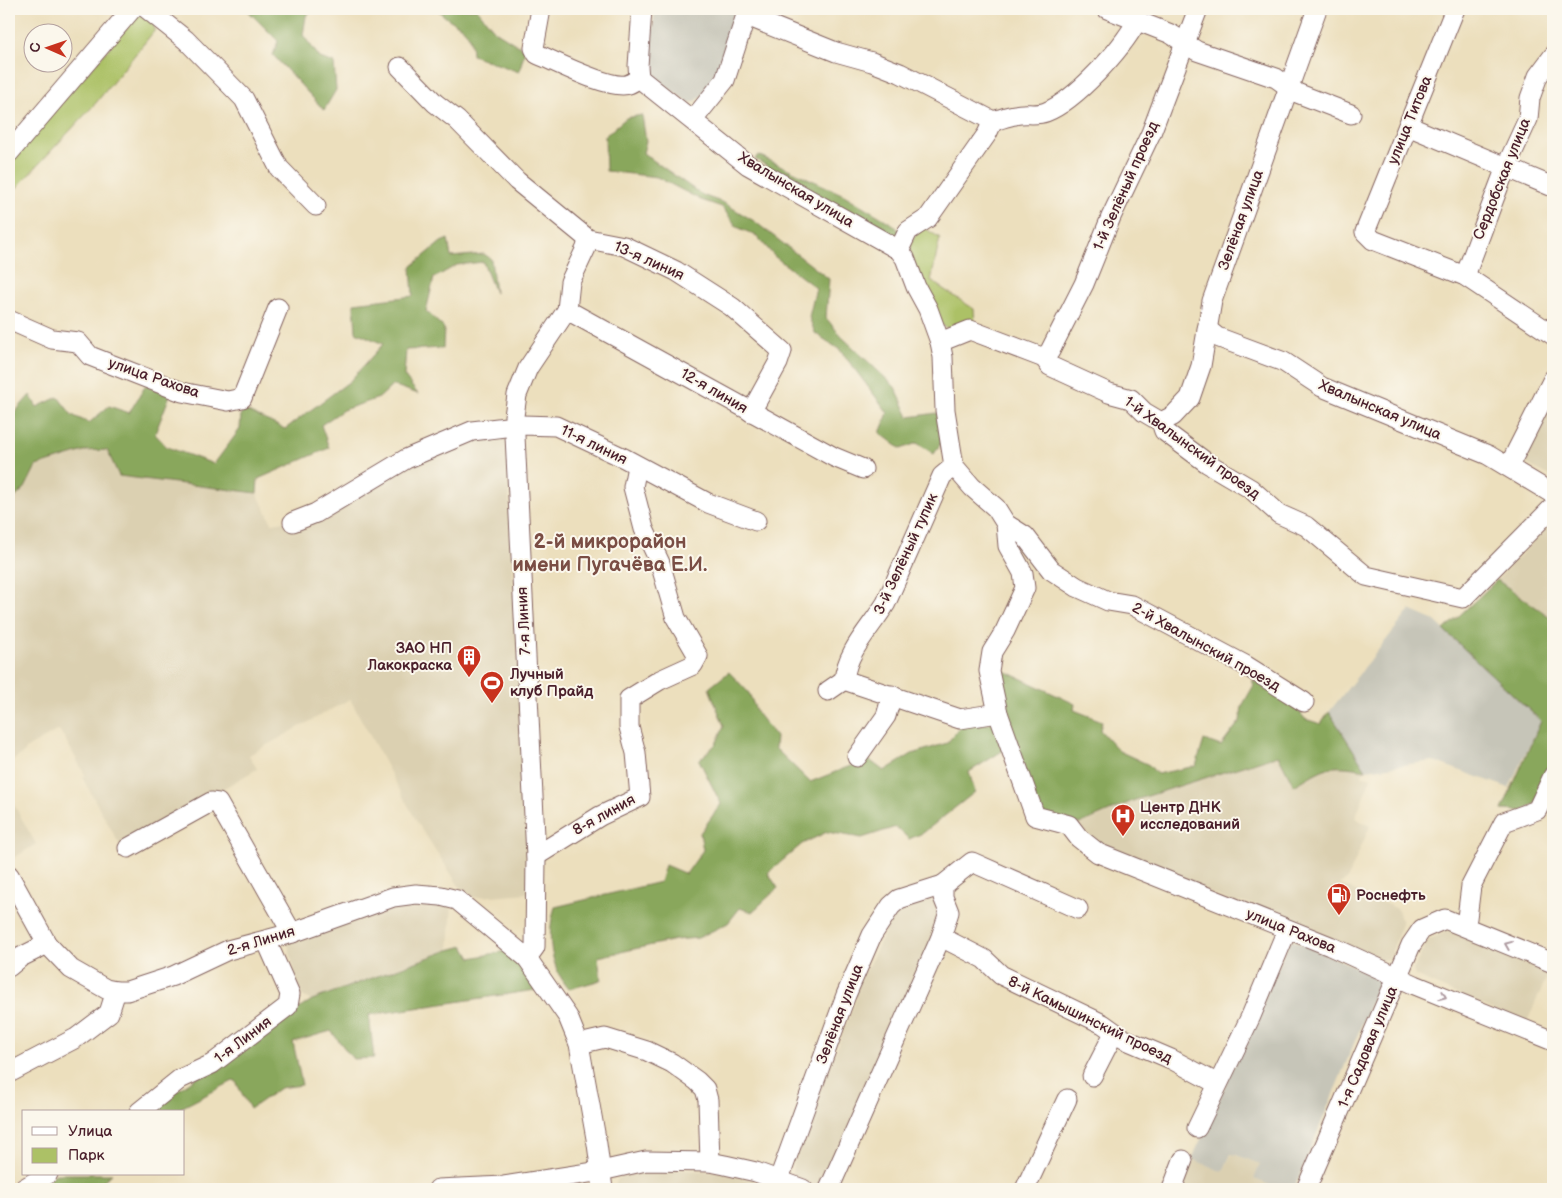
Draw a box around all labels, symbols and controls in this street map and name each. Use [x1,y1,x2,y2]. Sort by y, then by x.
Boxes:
north arrow [22,22,72,72]
text: С [27,42,44,53]
street label: улица Титова [1384,73,1436,167]
street label: Сердобская улица [1469,115,1535,243]
street label: 1-й Зелёный проезд [1089,118,1163,254]
street label: Хвалынская улица [735,148,857,232]
street label: Зелёная улица [1214,167,1268,273]
street label: 13-я линия [611,237,687,285]
street label: улица Рахова [106,354,202,403]
street label: 12-я линия [677,364,751,418]
street label: Хвалынская улица [1316,376,1444,444]
street label: 1-й Хвалынский проезд [1120,392,1264,504]
street label: 11-я линия [558,421,630,469]
street label: 3-й Зелёный тупик [869,490,943,618]
district label: 2-й микрорайон имени Пугачёва Е.И. [513,530,707,577]
street label: 7-я Линия [513,586,535,656]
street label: 2-й Хвалынский проезд [1129,598,1283,696]
place label: ЗАО НП Лакокраска [366,639,452,675]
building icon: ЗАО НП Лакокраска [456,644,482,678]
place label: Лучный клуб Прайд [509,665,593,701]
sports icon: Лучный клуб Прайд [479,670,505,704]
street label: 8-я линия [569,790,639,840]
place label: Центр ДНК исследований [1140,798,1240,834]
hospital icon: Центр ДНК исследований [1110,803,1136,837]
fuel station icon: Роснефть [1326,882,1352,916]
place label: Роснефть [1356,886,1426,905]
street label: улица Рахова [1243,904,1339,958]
street label: 2-я Линия [225,922,297,960]
one-way arrow [1504,940,1513,951]
street label: Зелёная улица [812,961,868,1066]
street label: 8-й Камышинский проезд [1005,972,1175,1068]
street label: 1-я Садовая улица [1334,983,1402,1111]
one-way arrow [1438,990,1447,1000]
street label: 1-я Линия [211,1012,275,1068]
legend [22,1110,185,1176]
text: Улица [68,1122,113,1141]
text: Парк [68,1146,105,1165]

